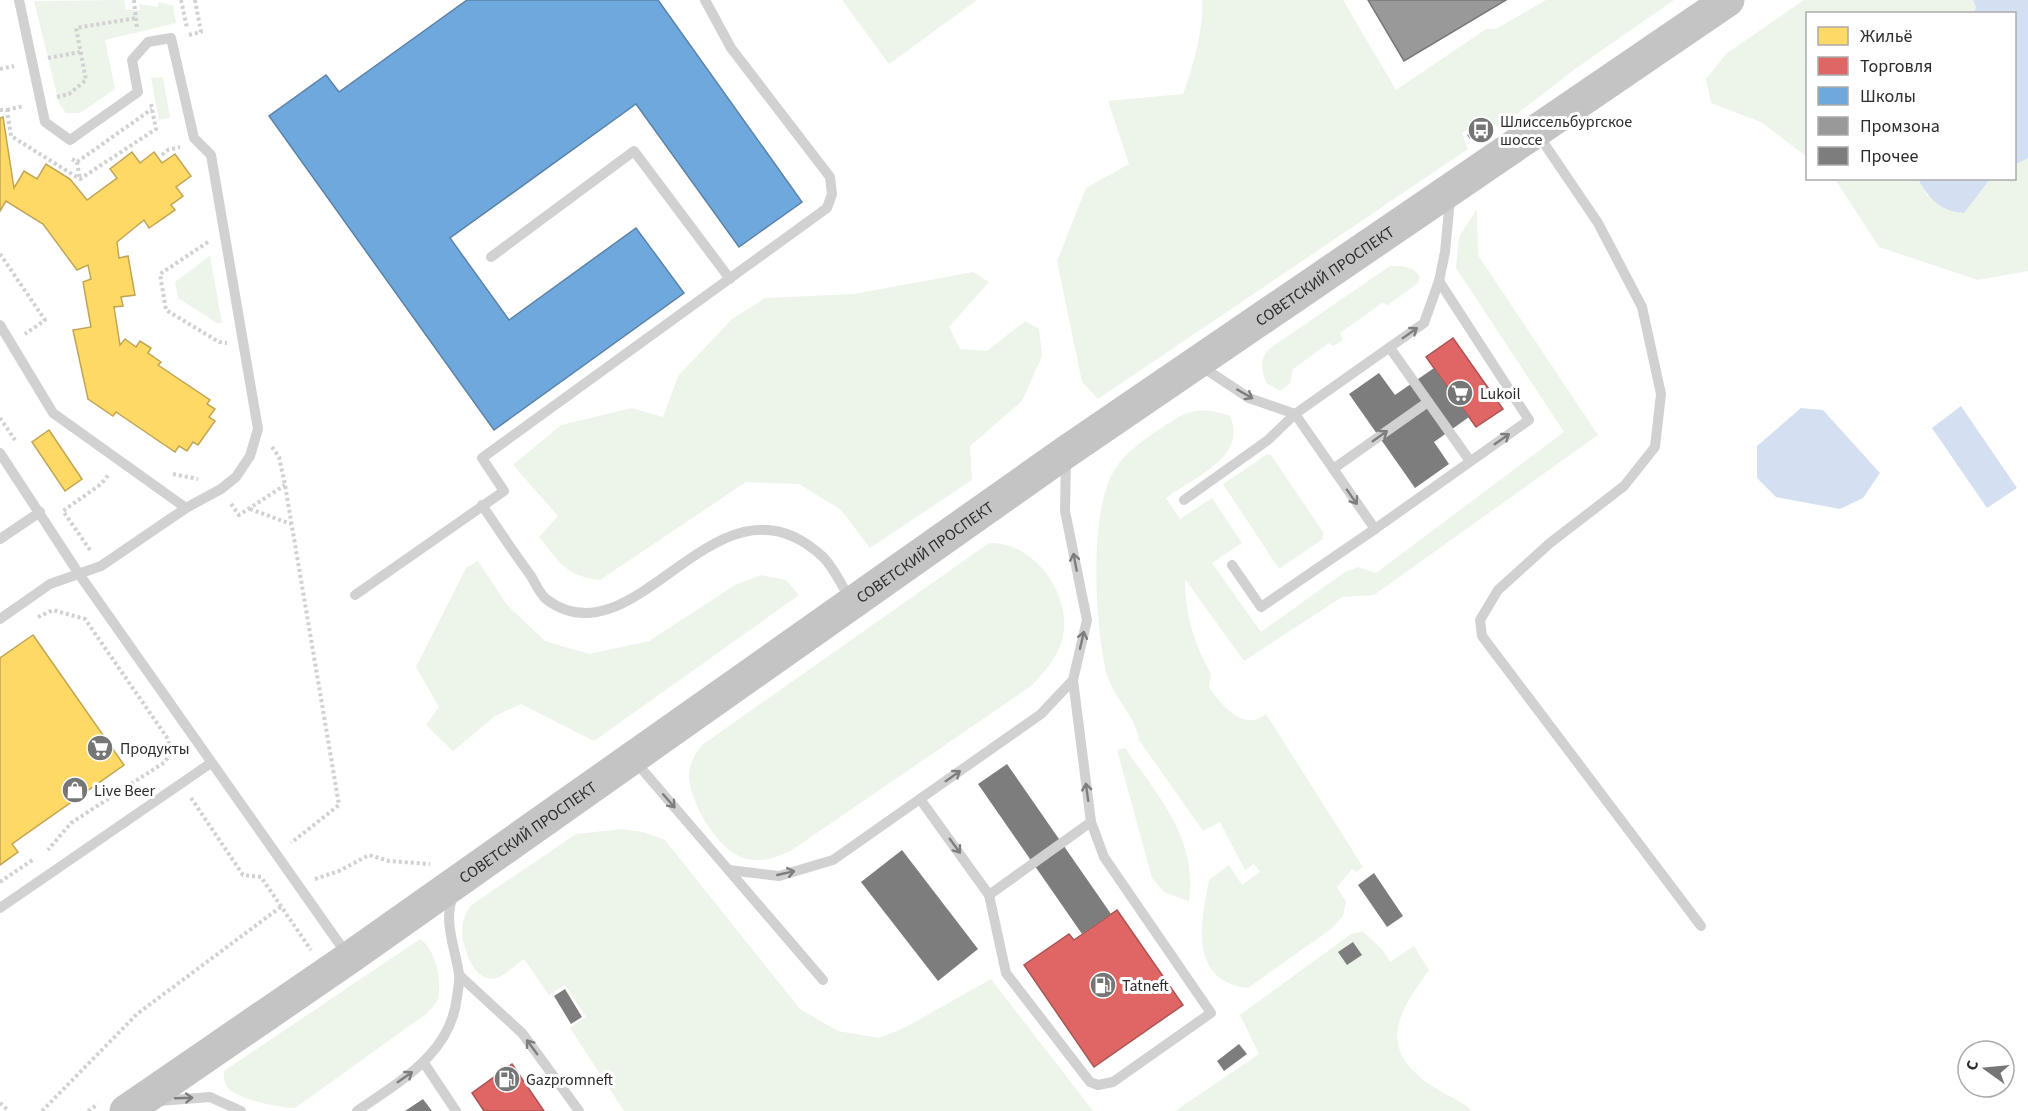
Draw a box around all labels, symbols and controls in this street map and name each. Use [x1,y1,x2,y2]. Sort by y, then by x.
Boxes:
legend [1806,12,2016,180]
text: Жильё [1860,24,1913,49]
text: Торговля [1860,54,1933,79]
text: Школы [1860,84,1916,109]
place label: Шлиссельбургское шоссе [1500,111,1632,151]
text: Промзона [1860,114,1940,139]
bus stop icon: Шлиссельбургское шоссе [1466,115,1496,145]
text: Прочее [1860,144,1918,169]
street label: СОВЕТСКИЙ ПРОСПЕКТ [1251,221,1399,332]
one-way arrow [1402,327,1418,339]
supermarket icon: Lukoil [1445,378,1475,408]
place label: Lukoil [1480,383,1521,405]
one-way arrow [1236,388,1253,400]
one-way arrow [1372,430,1388,442]
one-way arrow [1493,433,1510,445]
one-way arrow [1346,488,1358,504]
street label: СОВЕТСКИЙ ПРОСПЕКТ [852,496,999,609]
one-way arrow [1069,553,1080,573]
one-way arrow [1077,631,1088,650]
supermarket icon: Продукты [85,733,115,763]
place label: Продукты [120,738,190,760]
one-way arrow [944,770,960,782]
shop icon: Live Beer [60,775,90,805]
street label: СОВЕТСКИЙ ПРОСПЕКТ [455,776,602,889]
place label: Live Beer [94,780,156,802]
one-way arrow [1082,782,1093,802]
one-way arrow [662,793,676,809]
one-way arrow [948,838,961,854]
one-way arrow [776,867,795,879]
fuel station icon: Tatneft [1088,970,1118,1000]
place label: Tatneft [1122,975,1169,997]
one-way arrow [526,1039,538,1055]
north arrow [1956,1039,2016,1099]
text: С [1961,1058,1984,1073]
fuel station icon: Gazpromneft [492,1064,522,1094]
place label: Gazpromneft [526,1069,614,1091]
one-way arrow [396,1071,412,1083]
one-way arrow [173,1093,193,1104]

